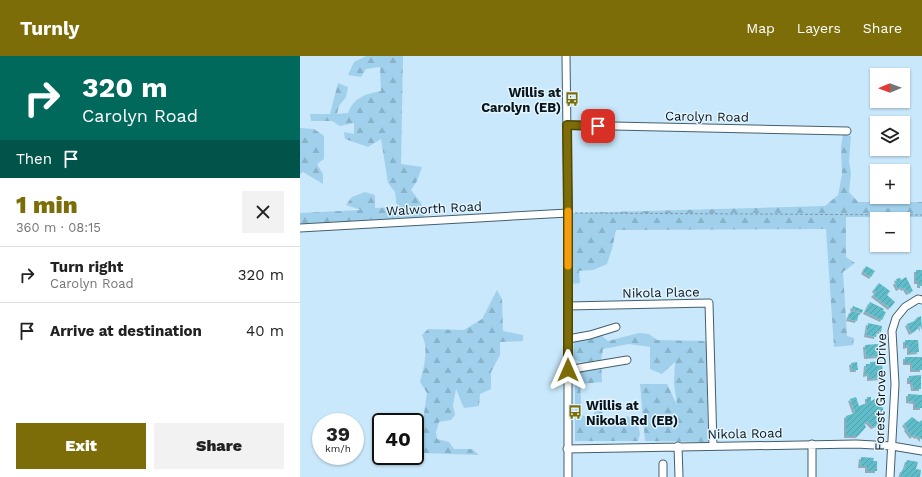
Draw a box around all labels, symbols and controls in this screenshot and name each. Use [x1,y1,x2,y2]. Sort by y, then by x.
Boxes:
text: Turnly [20,17,80,40]
text: Map [746,20,775,36]
text: Layers [797,20,841,36]
text: Share [863,20,902,36]
north arrow [870,68,910,108]
map controls [870,68,910,252]
text: 320 m [82,71,168,104]
icon: right [16,72,68,124]
place label: Willis at Carolyn (EB) [481,85,561,115]
bus stop icon: Willis at Carolyn (EB) [564,91,580,107]
text: Carolyn Road [82,105,198,126]
street label: Carolyn Road [665,108,749,125]
pin [581,109,615,143]
icon: arrive [587,115,609,137]
button: layers [870,116,910,156]
icon: arrive [60,148,82,170]
text: Then [16,150,52,168]
button: + [870,164,910,204]
text: 1 min [16,191,78,219]
button: close [242,191,284,233]
street label: Walworth Road [386,198,482,219]
button: − [870,212,910,252]
text: 360 m · 08:15 [16,220,101,235]
text: Turn right [50,258,123,276]
icon: right [16,264,38,286]
text: 320 m [238,266,284,284]
text: Carolyn Road [50,276,134,291]
street label: Nikola Place [622,284,700,301]
icon: arrive [16,320,38,342]
text: Arrive at destination [50,322,202,340]
text: 40 m [246,322,284,340]
street label: Forest Grove Drive [872,333,889,451]
position arrow [547,349,589,391]
place label: Willis at Nikola Rd (EB) [586,398,678,428]
bus stop icon: Willis at Nikola Rd (EB) [567,404,583,420]
speed limit sign: 40 [372,413,424,465]
text: 39 [326,422,350,446]
button: Exit [16,423,146,469]
button: Share [154,423,284,469]
street label: Nikola Road [707,425,783,442]
text: km/h [325,443,351,454]

